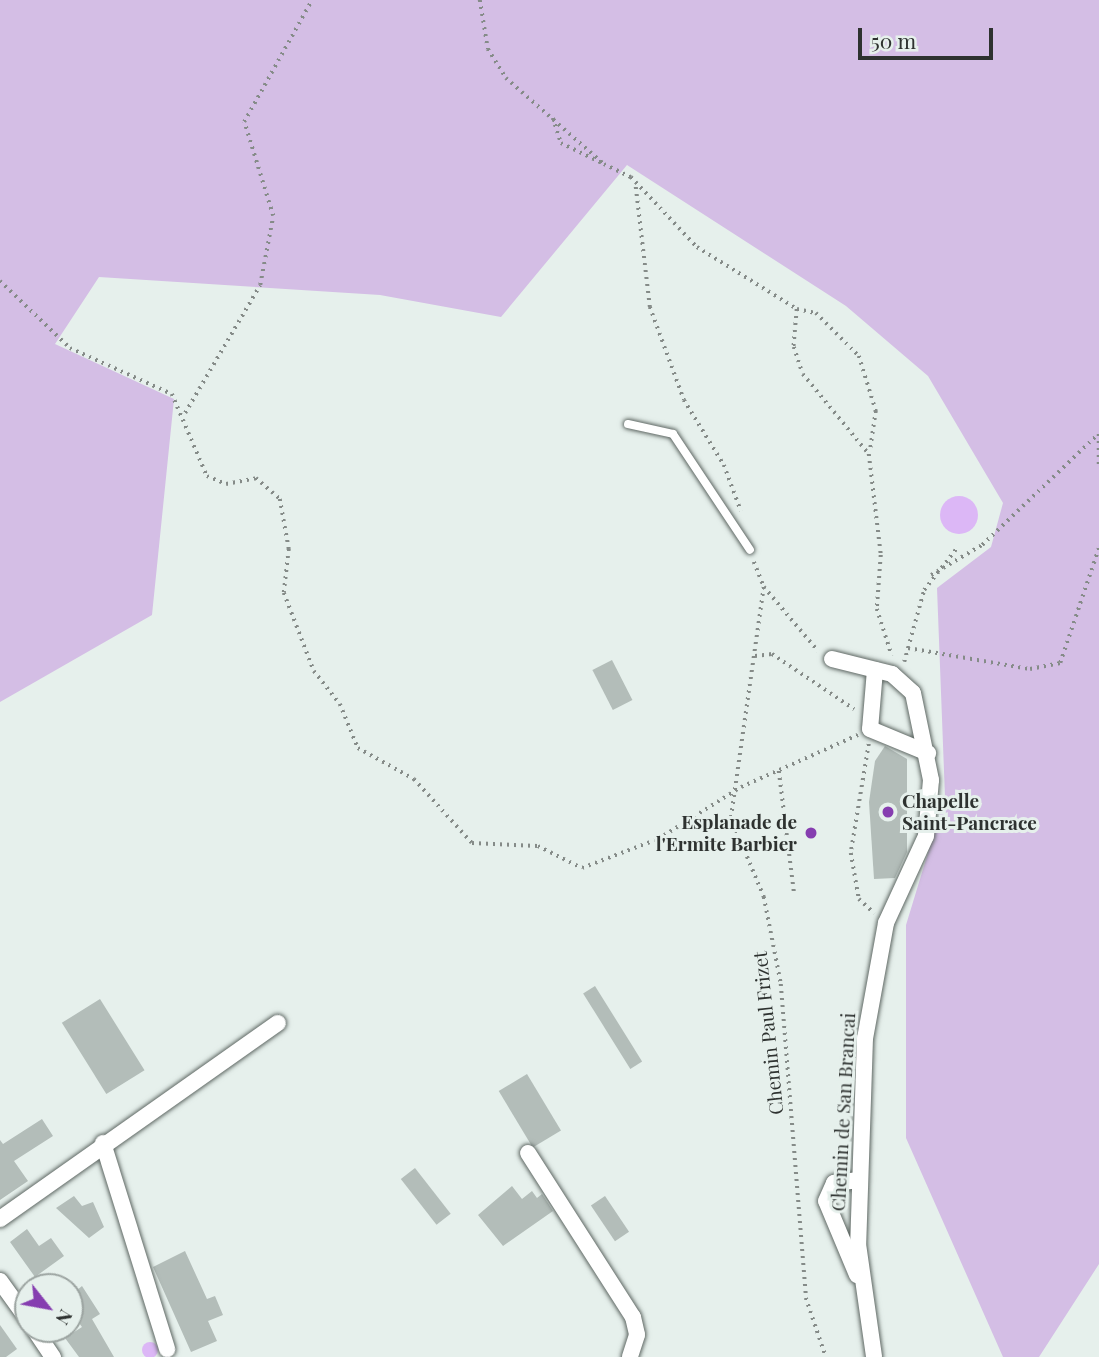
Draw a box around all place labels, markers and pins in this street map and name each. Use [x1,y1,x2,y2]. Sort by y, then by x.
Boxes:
place label: Chapelle Saint-Pancrace [902,790,1037,834]
marker: Chapelle Saint-Pancrace [880,804,896,820]
place label: Esplanade de l'Ermite Barbier [656,811,797,855]
marker: Esplanade de l'Ermite Barbier [803,825,819,841]

